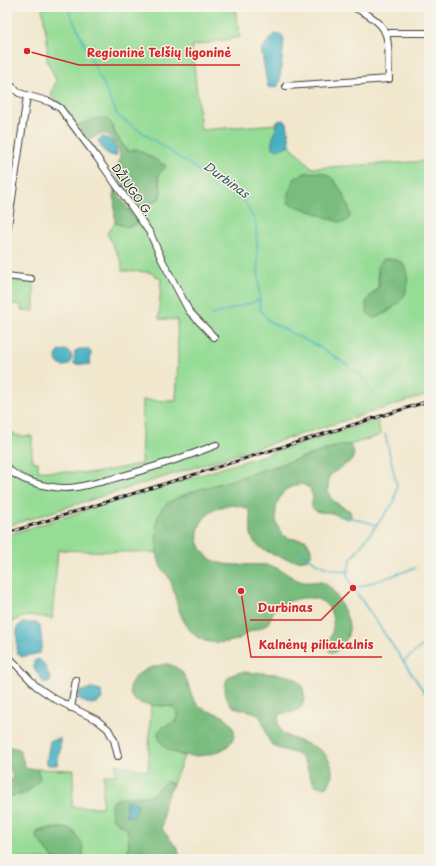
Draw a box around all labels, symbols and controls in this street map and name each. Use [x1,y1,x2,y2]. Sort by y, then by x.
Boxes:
callout: Regioninė Telšių ligoninė [79,41,240,65]
text: Regioninė Telšių ligoninė [87,43,232,61]
water label: Durbinas [200,156,254,203]
street label: DŽIUGO G. [108,160,157,220]
callout: Durbinas [250,596,321,620]
text: Durbinas [257,598,313,616]
callout: Kalnėnų piliakalnis [251,633,382,657]
text: Kalnėnų piliakalnis [259,635,374,653]

